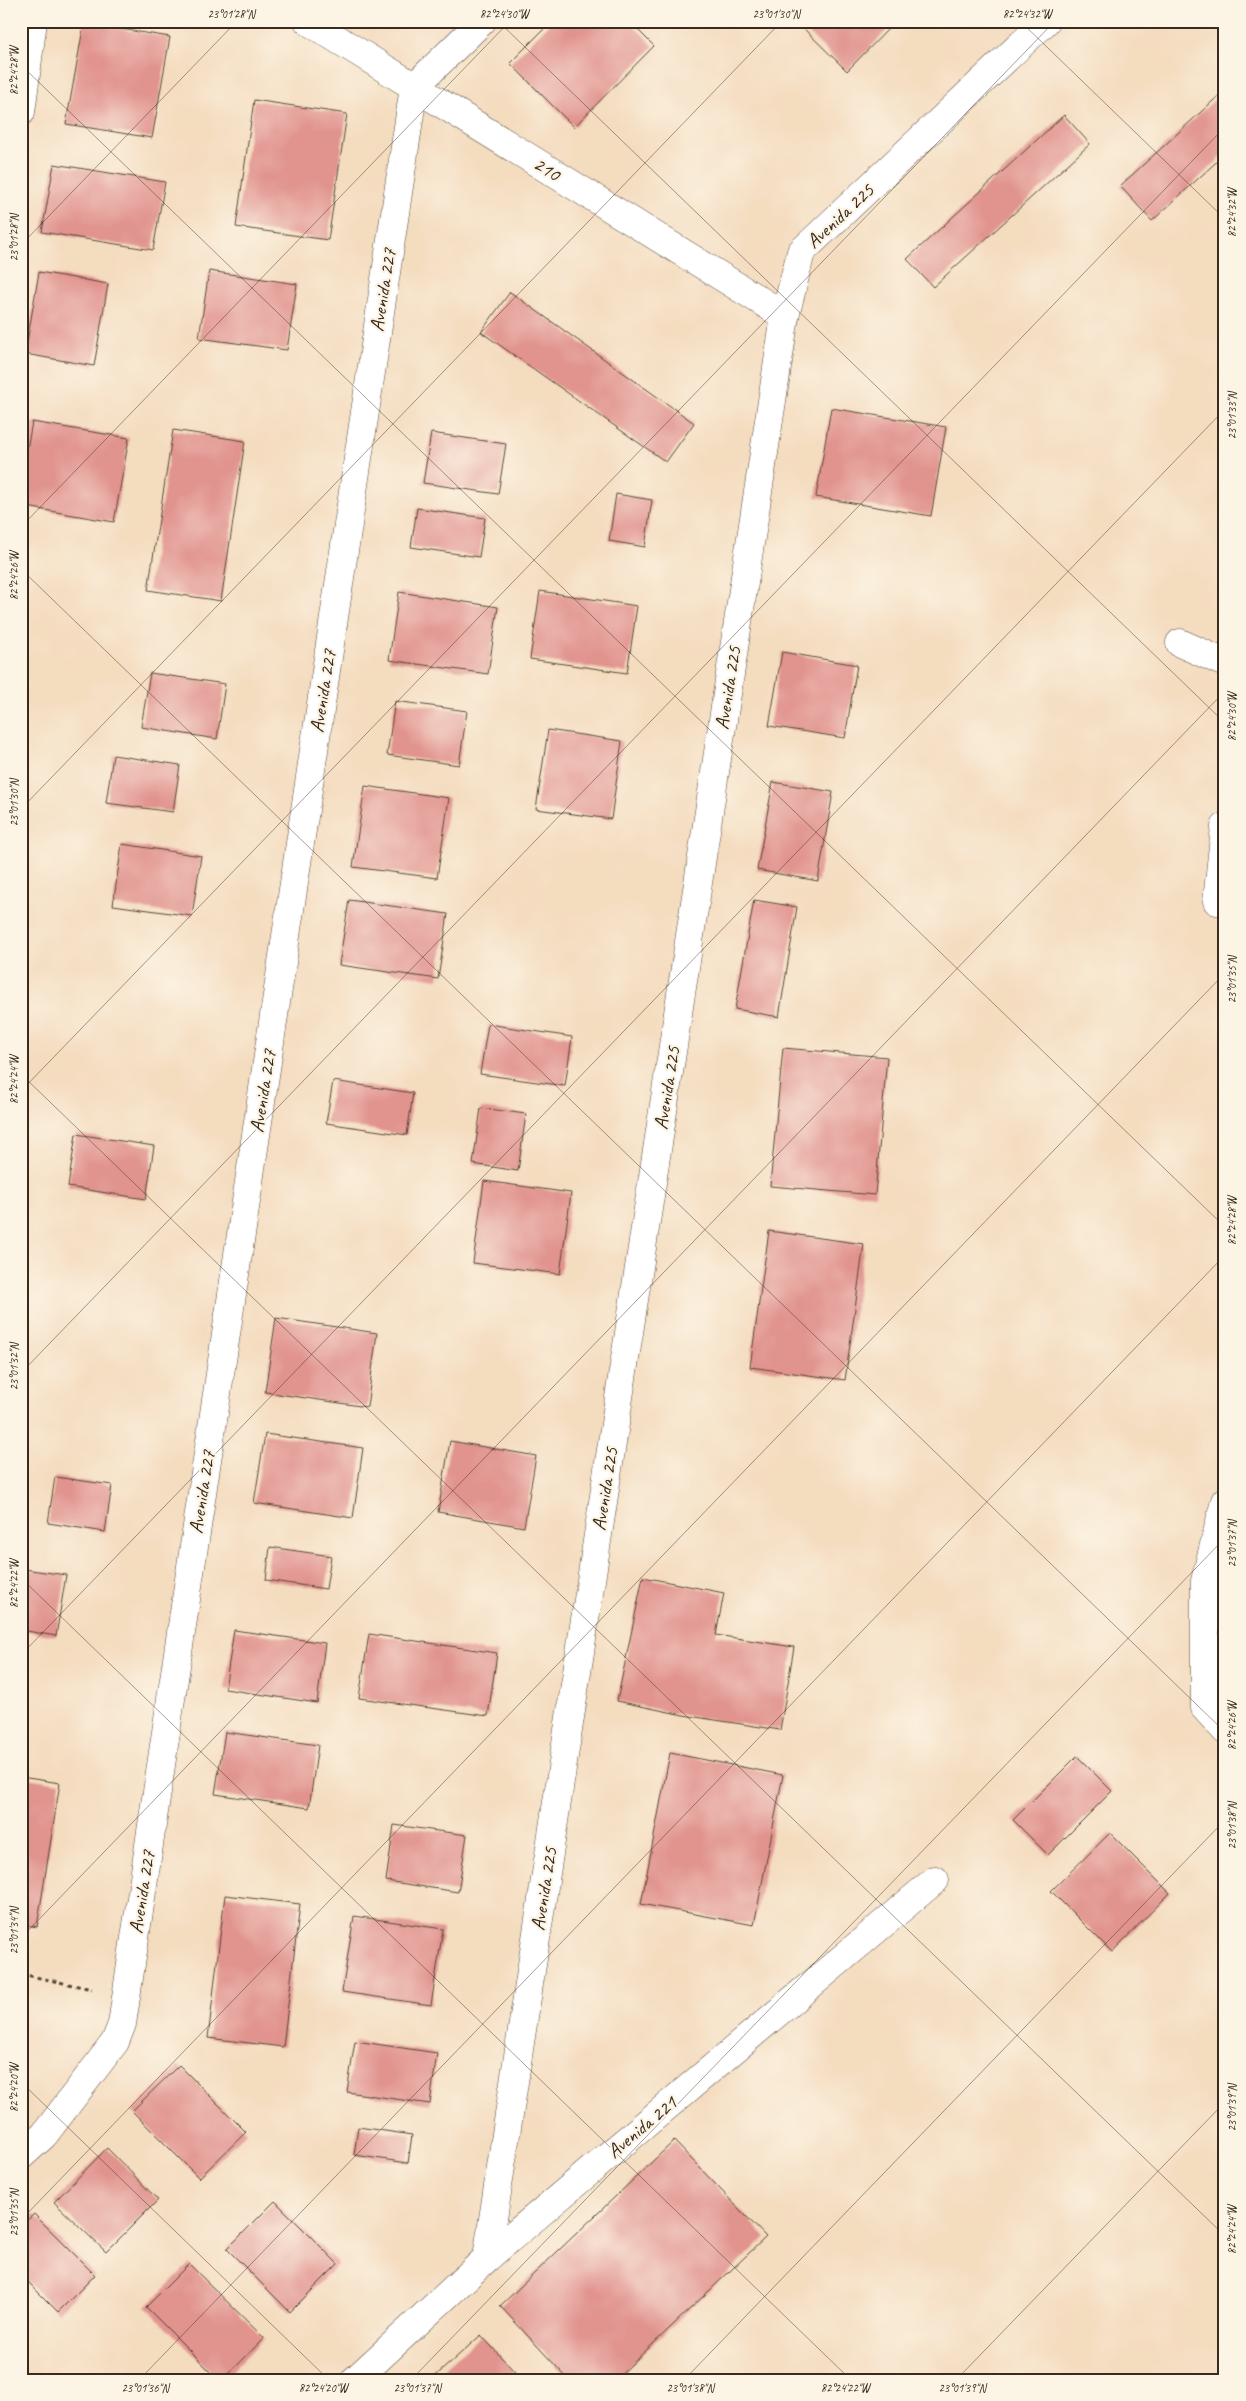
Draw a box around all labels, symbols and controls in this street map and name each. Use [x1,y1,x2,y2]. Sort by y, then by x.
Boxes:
text: 23°01'28"N [207,6,256,22]
text: 82°24'30"W [480,6,531,22]
text: 23°01'30"N [752,6,801,22]
text: 82°24'32"W [1003,6,1054,22]
text: 82°24'28"W [6,44,22,95]
street label: 210 [529,151,567,188]
street label: Avenida 225 [801,178,880,254]
text: 82°24'32"W [1224,186,1240,237]
text: 23°01'28"N [6,213,22,262]
street label: Avenida 227 [364,246,402,333]
text: 23°01'33"N [1224,391,1240,440]
text: 82°24'26"W [6,549,22,600]
street label: Avenida 225 [709,644,747,731]
street label: Avenida 227 [304,647,342,734]
text: 82°24'30"W [1224,690,1240,741]
text: 23°01'30"N [6,778,22,827]
text: 23°01'35"N [1224,955,1240,1004]
street label: Avenida 225 [648,1044,686,1131]
street label: Avenida 227 [244,1047,282,1134]
text: 82°24'24"W [6,1053,22,1104]
text: 82°24'28"W [1224,1194,1240,1245]
text: 23°01'32"N [6,1342,22,1391]
street label: Avenida 225 [586,1445,624,1532]
street label: Avenida 227 [183,1448,221,1535]
text: 23°01'37"N [1224,1519,1240,1568]
text: 82°24'22"W [6,1557,22,1608]
text: 82°24'26"W [1224,1699,1240,1750]
text: 23°01'38"N [1224,1801,1240,1850]
street label: Avenida 225 [525,1845,563,1932]
street label: Avenida 227 [123,1848,161,1935]
text: 23°01'34"N [6,1906,22,1955]
text: 82°24'20"W [6,2061,22,2112]
text: 23°01'39"N [1224,2083,1240,2132]
street label: Avenida 221 [602,2090,683,2163]
text: 23°01'35"N [6,2188,22,2237]
text: 82°24'24"W [1224,2203,1240,2254]
text: 23°01'36"N [121,2380,170,2396]
text: 82°24'20"W [299,2380,350,2396]
text: 23°01'37"N [393,2380,442,2396]
text: 23°01'38"N [666,2380,715,2396]
text: 82°24'22"W [821,2380,872,2396]
text: 23°01'39"N [938,2380,987,2396]

